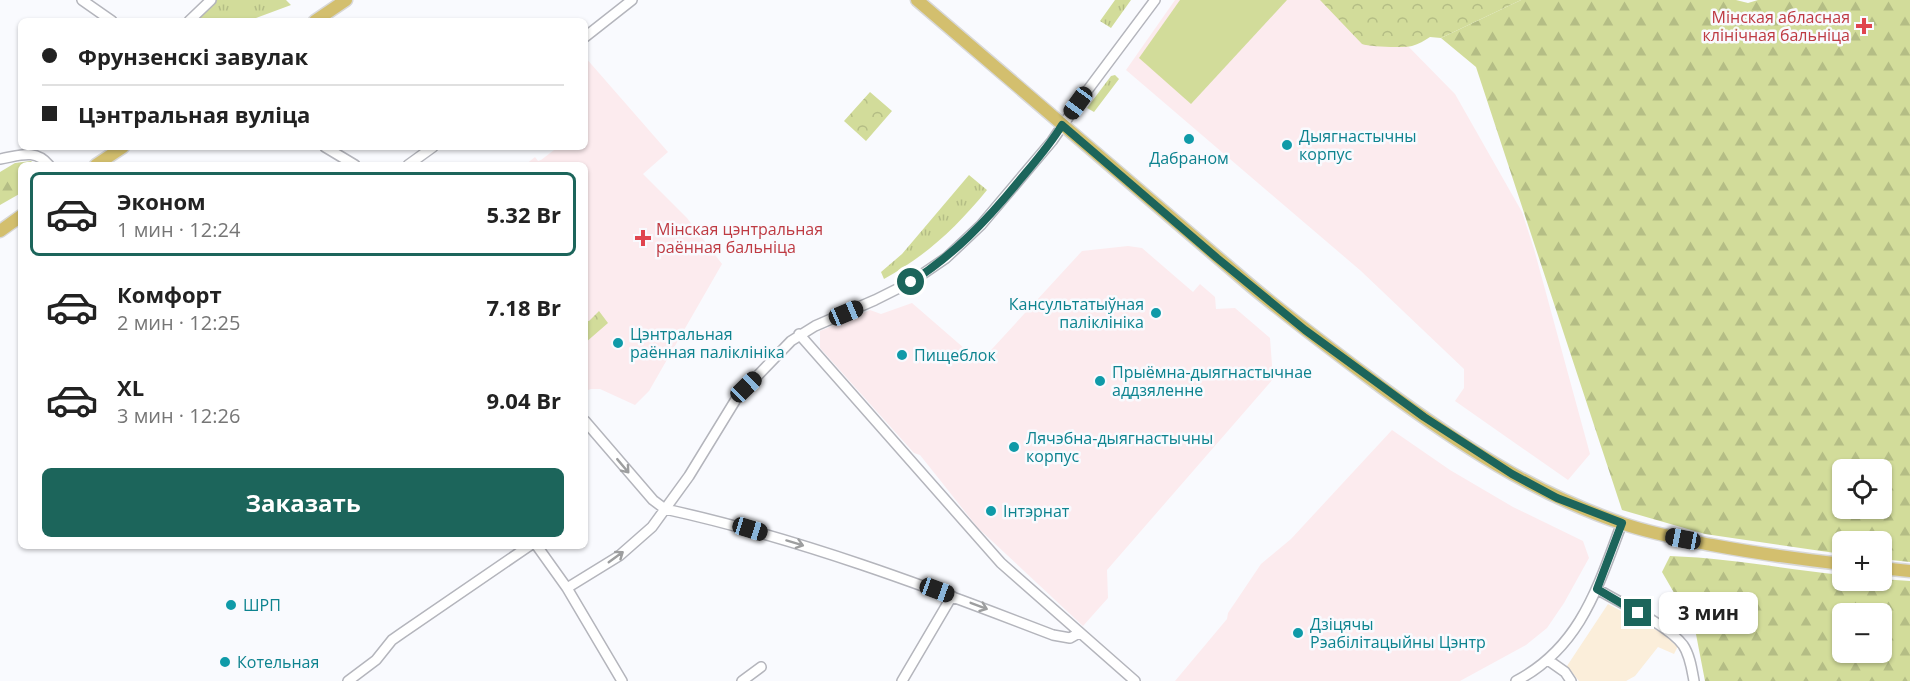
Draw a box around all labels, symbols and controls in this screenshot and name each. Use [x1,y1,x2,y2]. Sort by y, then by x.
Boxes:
place label: Мінская абласная клінічная бальніца [1703,6,1850,46]
marker: Мінская абласная клінічная бальніца [1855,17,1873,35]
text: Фрунзенскі завулак [78,41,308,71]
car [1060,83,1096,123]
text: Цэнтральная вуліца [78,99,310,129]
place label: Дыягнастычны корпус [1299,125,1417,165]
marker: Дабраном [1182,132,1196,146]
marker: Дыягнастычны корпус [1280,138,1294,152]
place label: Дабраном [1149,147,1229,169]
text: Эконом [117,186,206,216]
icon: car [45,187,99,241]
text: 5.32 Br [487,199,561,229]
text: 1 мин · 12:24 [117,216,240,243]
place label: Мінская цэнтральная раённая бальніца [656,218,823,258]
marker: Мінская цэнтральная раённая бальніца [634,229,652,247]
route start [897,268,924,295]
text: Комфорт [117,279,222,309]
icon: car [45,280,99,334]
text: 7.18 Br [487,292,561,322]
place label: Кансультатыўная паліклініка [1009,293,1144,333]
car [826,298,866,328]
marker: Кансультатыўная паліклініка [1149,306,1163,320]
text: 2 мин · 12:25 [117,309,240,336]
place label: Цэнтральная раённая паліклініка [630,323,785,363]
marker: Цэнтральная раённая паліклініка [611,336,625,350]
place label: Пищеблок [914,344,996,366]
marker: Пищеблок [895,348,909,362]
place label: Прыёмна-дыягнастычнае аддзяленне [1112,361,1312,401]
car [727,368,765,406]
text: XL [117,372,144,402]
icon: car [45,373,99,427]
marker: Прыёмна-дыягнастычнае аддзяленне [1093,374,1107,388]
text: 9.04 Br [487,385,561,415]
text: 3 мин · 12:26 [117,402,240,429]
place label: Лячэбна-дыягнастычны корпус [1026,427,1213,467]
marker: Лячэбна-дыягнастычны корпус [1007,440,1021,454]
one-way arrow [616,458,630,473]
map controls [1832,459,1892,663]
button: locate [1832,459,1892,519]
button: Заказать [42,468,564,537]
place label: Інтэрнат [1003,500,1070,522]
marker: Інтэрнат [984,504,998,518]
car [730,515,770,543]
car [1664,527,1702,551]
button: + [1832,531,1892,591]
one-way arrow [785,538,804,549]
one-way arrow [608,551,624,564]
car [917,575,957,605]
callout: 3 мин [1659,592,1758,634]
place label: ШРП [243,594,281,616]
marker: ШРП [224,598,238,612]
route end [1624,599,1651,626]
text: 3 мин [1678,599,1739,626]
one-way arrow [970,602,988,613]
button: − [1832,603,1892,663]
place label: Дзіцячы Рэабілітацыйны Цэнтр [1310,613,1486,653]
marker: Дзіцячы Рэабілітацыйны Цэнтр [1291,626,1305,640]
place label: Котельная [237,651,319,673]
marker: Котельная [218,655,232,669]

